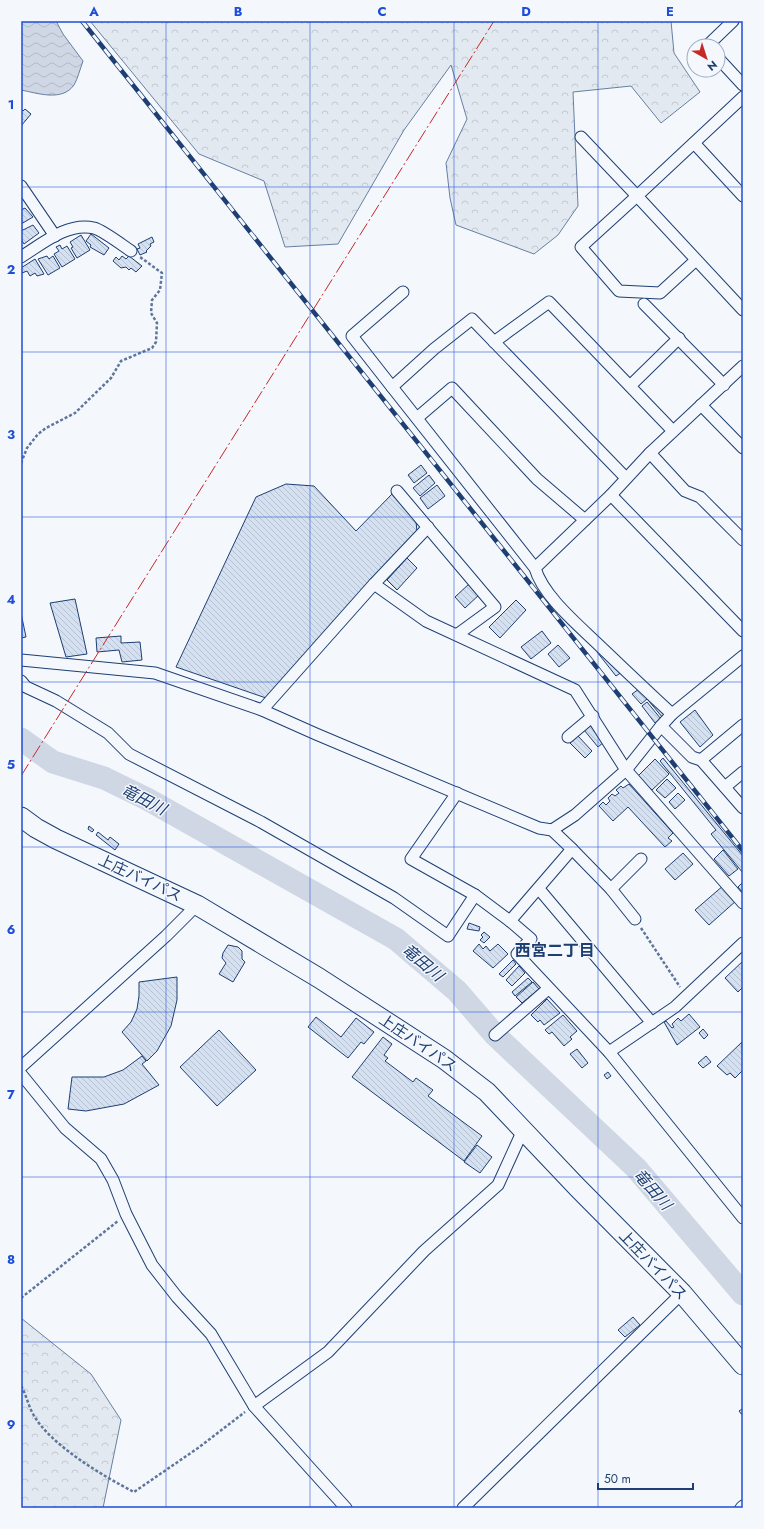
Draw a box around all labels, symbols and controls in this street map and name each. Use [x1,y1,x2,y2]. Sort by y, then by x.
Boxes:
text: A [88,2,99,21]
text: B [234,2,243,21]
text: C [377,2,387,21]
text: D [521,2,531,21]
text: E [666,2,674,21]
north arrow [686,38,726,78]
text: N [704,57,721,75]
text: 1 [8,95,14,114]
text: 2 [7,260,15,279]
text: 3 [7,425,15,444]
text: 4 [6,590,16,609]
text: 5 [7,755,15,774]
water label: 竜田川 [117,778,172,821]
street label: 上庄バイパス [95,849,185,907]
text: 6 [7,920,16,939]
water label: 竜田川 [397,938,450,988]
district label: 西宮二丁目 [515,939,595,962]
street label: 上庄バイパス [375,1009,461,1077]
text: 7 [7,1085,15,1104]
water label: 竜田川 [628,1164,678,1216]
street label: 上庄バイパス [614,1225,692,1305]
text: 8 [7,1250,15,1269]
text: 9 [7,1415,16,1434]
scale bar [598,1465,693,1491]
text: 50 m [604,1470,631,1488]

